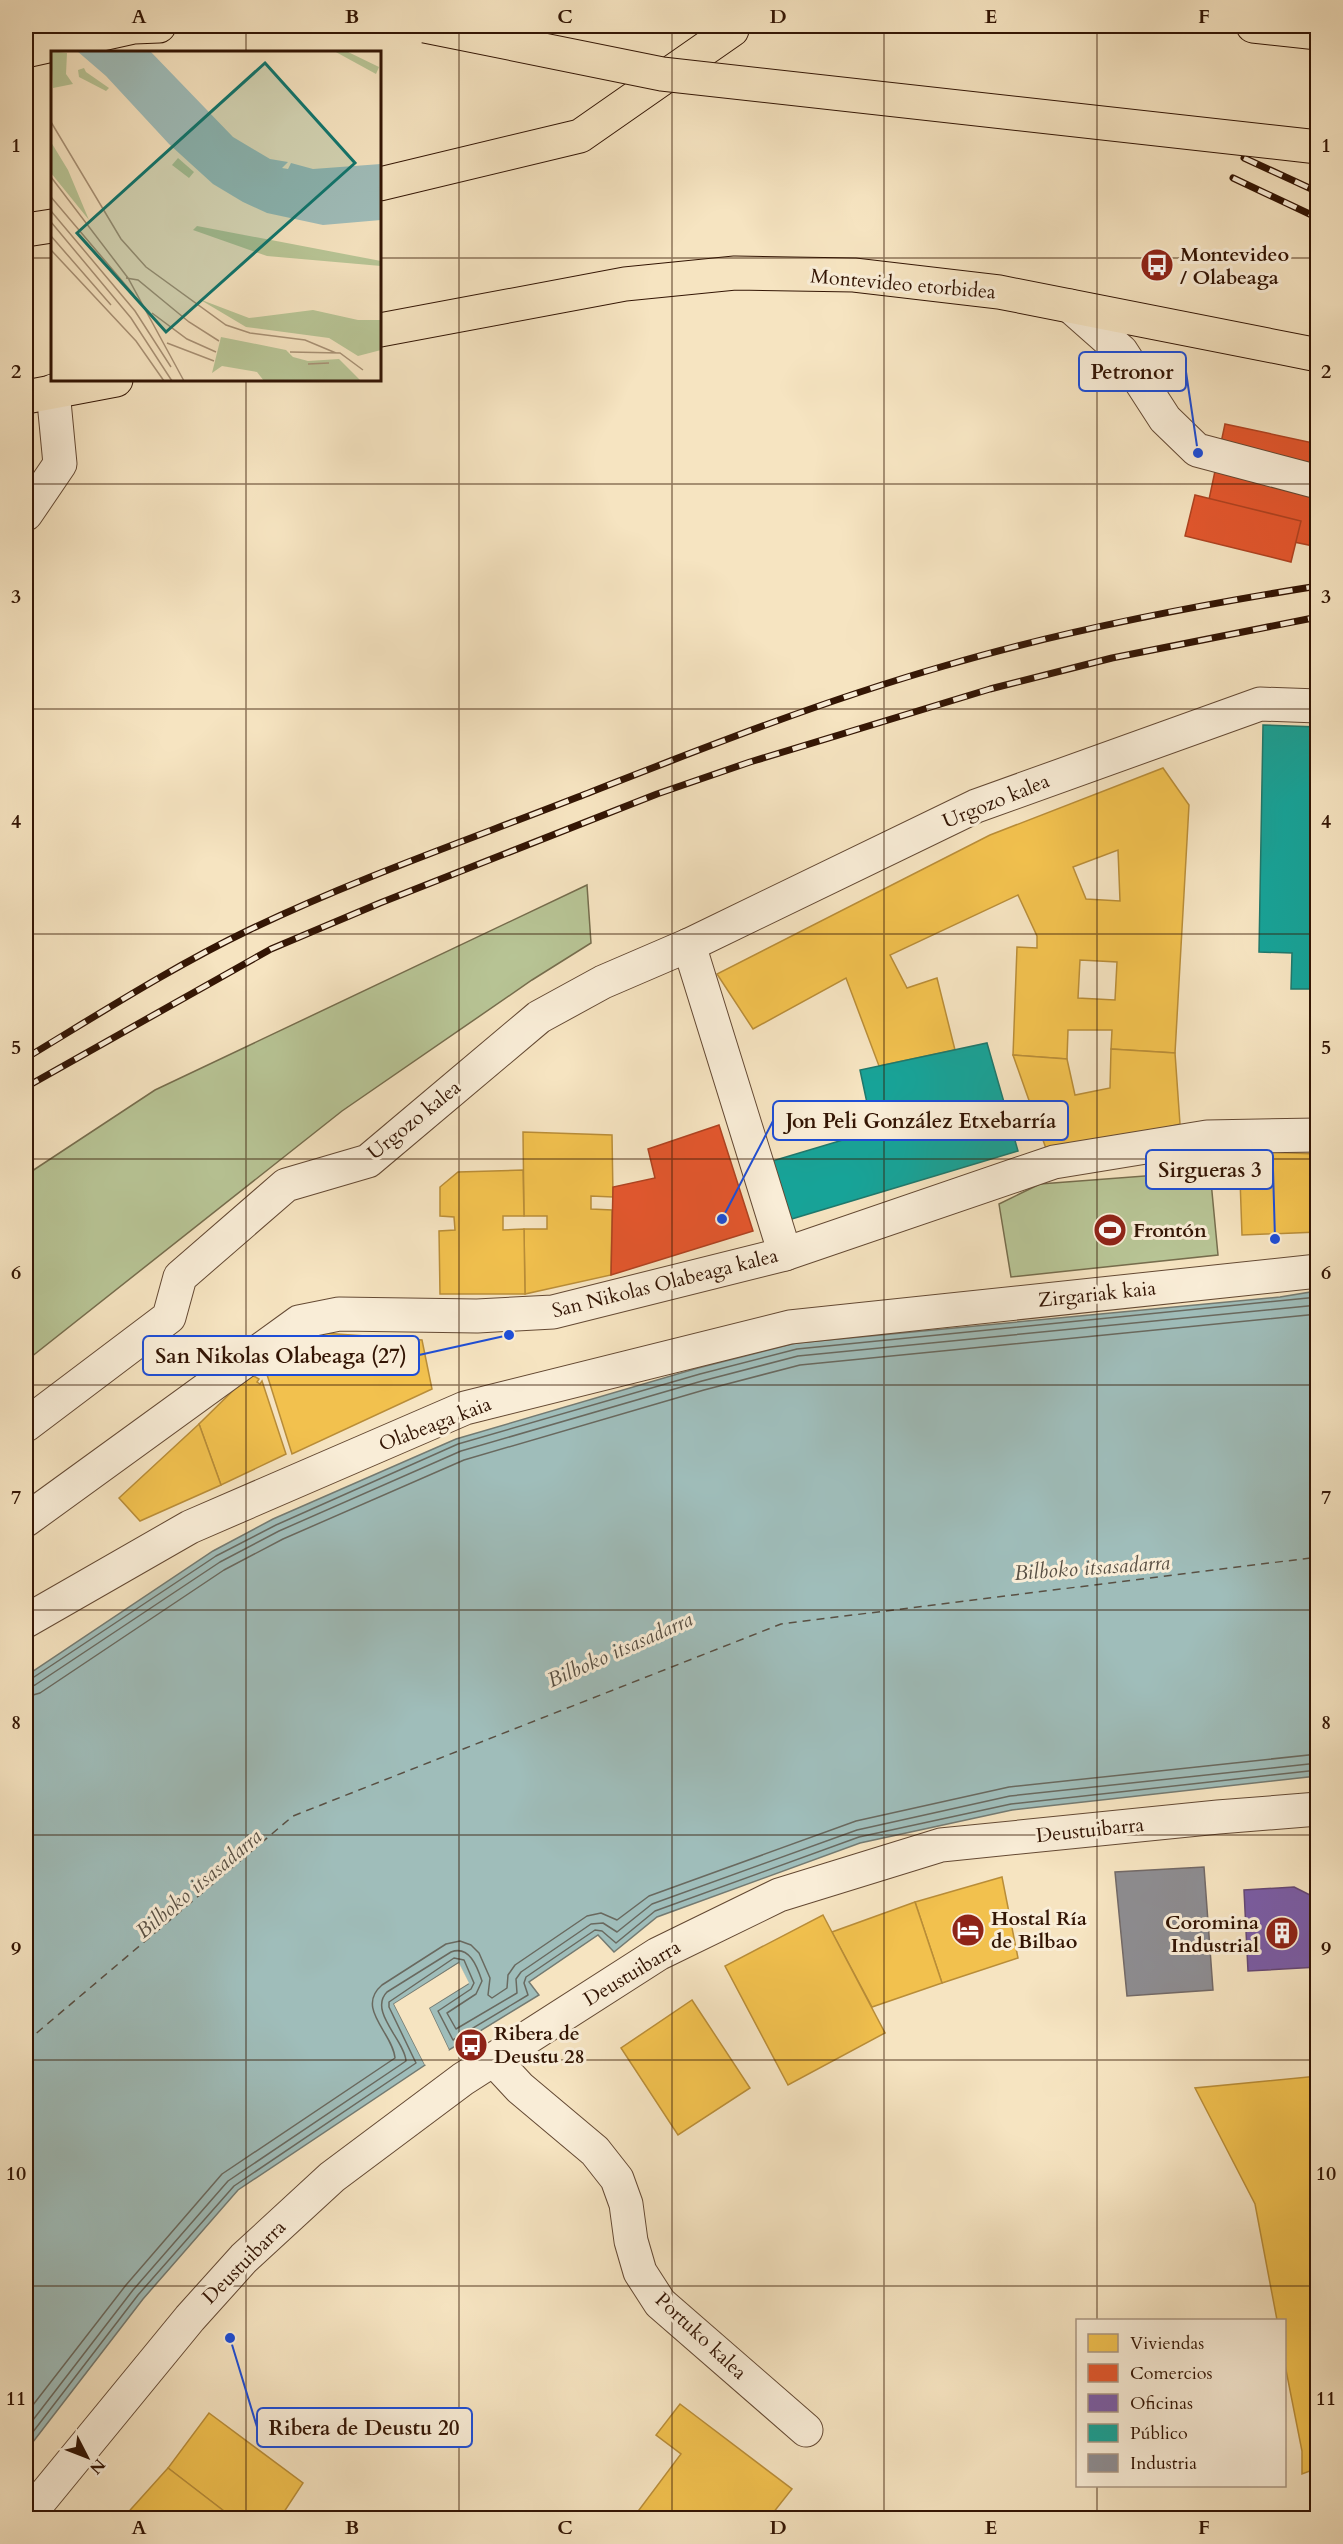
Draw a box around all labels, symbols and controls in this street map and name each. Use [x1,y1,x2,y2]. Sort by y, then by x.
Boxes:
text: A [131,3,147,30]
text: B [345,3,359,30]
text: C [557,3,573,30]
text: D [769,3,787,30]
text: E [985,3,997,30]
text: F [1198,3,1210,30]
inset map [51,51,381,381]
text: 1 [11,132,21,159]
text: 1 [1321,132,1331,159]
place label: Montevideo / Olabeaga [1180,241,1289,291]
bus stop icon: Montevideo / Olabeaga [1139,247,1175,283]
street label: Montevideo etorbidea [809,262,997,306]
callout: Petronor [1079,352,1186,391]
text: 2 [11,358,21,385]
text: Petronor [1090,358,1174,387]
text: 2 [1321,358,1331,385]
text: 3 [11,583,21,610]
text: 3 [1321,583,1331,610]
street label: Urgozo kalea [939,767,1054,835]
text: 4 [11,808,21,835]
text: 4 [1321,808,1331,835]
text: 5 [11,1034,21,1061]
text: 5 [1321,1034,1331,1061]
street label: Urgozo kalea [362,1074,467,1166]
callout: Jon Peli González Etxebarría [773,1101,1068,1140]
text: Jon Peli González Etxebarría [783,1107,1057,1136]
callout: Sirgueras 3 [1146,1150,1273,1189]
text: Sirgueras 3 [1158,1156,1262,1185]
sports icon: Frontón [1092,1212,1128,1248]
place label: Frontón [1133,1217,1207,1244]
street label: San Nikolas Olabeaga kalea [549,1242,781,1324]
text: 6 [11,1259,21,1286]
text: 6 [1321,1259,1331,1286]
street label: Zirgariak kaia [1037,1274,1158,1314]
callout: San Nikolas Olabeaga (27) [143,1336,419,1375]
text: San Nikolas Olabeaga (27) [155,1342,407,1371]
street label: Olabeaga kaia [375,1390,495,1458]
text: 7 [11,1484,21,1511]
text: 7 [1321,1484,1331,1511]
water label: Bilboko itsasadarra [1013,1548,1171,1588]
water label: Bilboko itsasadarra [543,1605,697,1695]
text: 8 [11,1709,21,1736]
text: 8 [1321,1709,1331,1736]
street label: Deustuibarra [1035,1811,1146,1849]
water label: Bilboko itsasadarra [130,1823,268,1945]
place label: Hostal Ría de Bilbao [991,1905,1087,1955]
place label: Coromina Industrial [1165,1909,1259,1959]
hotel icon: Hostal Ría de Bilbao [950,1912,986,1948]
building icon: Coromina Industrial [1264,1915,1300,1951]
street label: Deustuibarra [579,1933,686,2013]
text: 9 [11,1935,21,1962]
text: 9 [1321,1935,1331,1962]
place label: Ribera de Deustu 28 [494,2020,585,2070]
bus stop icon: Ribera de Deustu 28 [453,2027,489,2063]
text: 10 [6,2160,26,2187]
text: 10 [1316,2160,1336,2187]
street label: Deustuibarra [196,2214,292,2310]
street label: Portuko kalea [649,2286,753,2386]
legend [1076,2319,1286,2487]
text: Viviendas [1130,2331,1204,2356]
text: Comercios [1130,2361,1212,2386]
text: 11 [6,2385,26,2412]
text: 11 [1316,2385,1336,2412]
text: Oficinas [1130,2391,1193,2416]
callout: Ribera de Deustu 20 [257,2408,472,2447]
text: Ribera de Deustu 20 [269,2414,460,2443]
text: Público [1130,2421,1188,2446]
north arrow [57,2427,117,2487]
text: Industria [1130,2451,1197,2476]
text: N [85,2454,110,2479]
text: A [131,2514,147,2541]
text: B [345,2514,359,2541]
text: C [557,2514,573,2541]
text: D [769,2514,787,2541]
text: E [985,2514,997,2541]
text: F [1198,2514,1210,2541]

